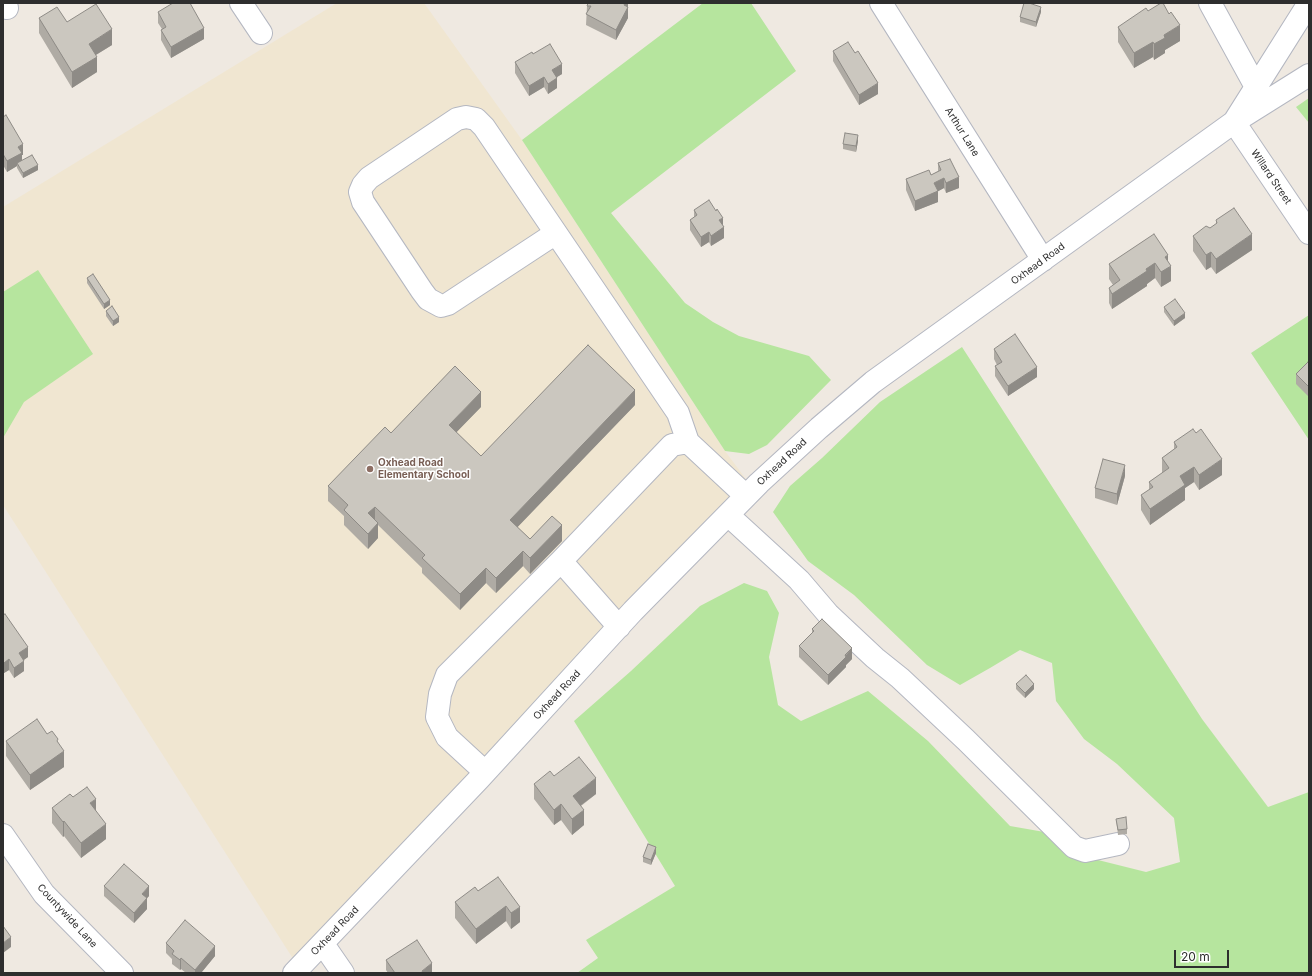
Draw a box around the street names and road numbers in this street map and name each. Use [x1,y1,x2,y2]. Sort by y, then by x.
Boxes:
street label: Arthur Lane [942,105,982,159]
street label: Willard Street [1248,147,1294,207]
street label: Oxhead Road [1009,240,1067,288]
street label: Oxhead Road [755,436,809,488]
street label: Oxhead Road [531,668,583,722]
street label: Countywide Lane [34,882,100,950]
street label: Oxhead Road [309,904,361,958]

